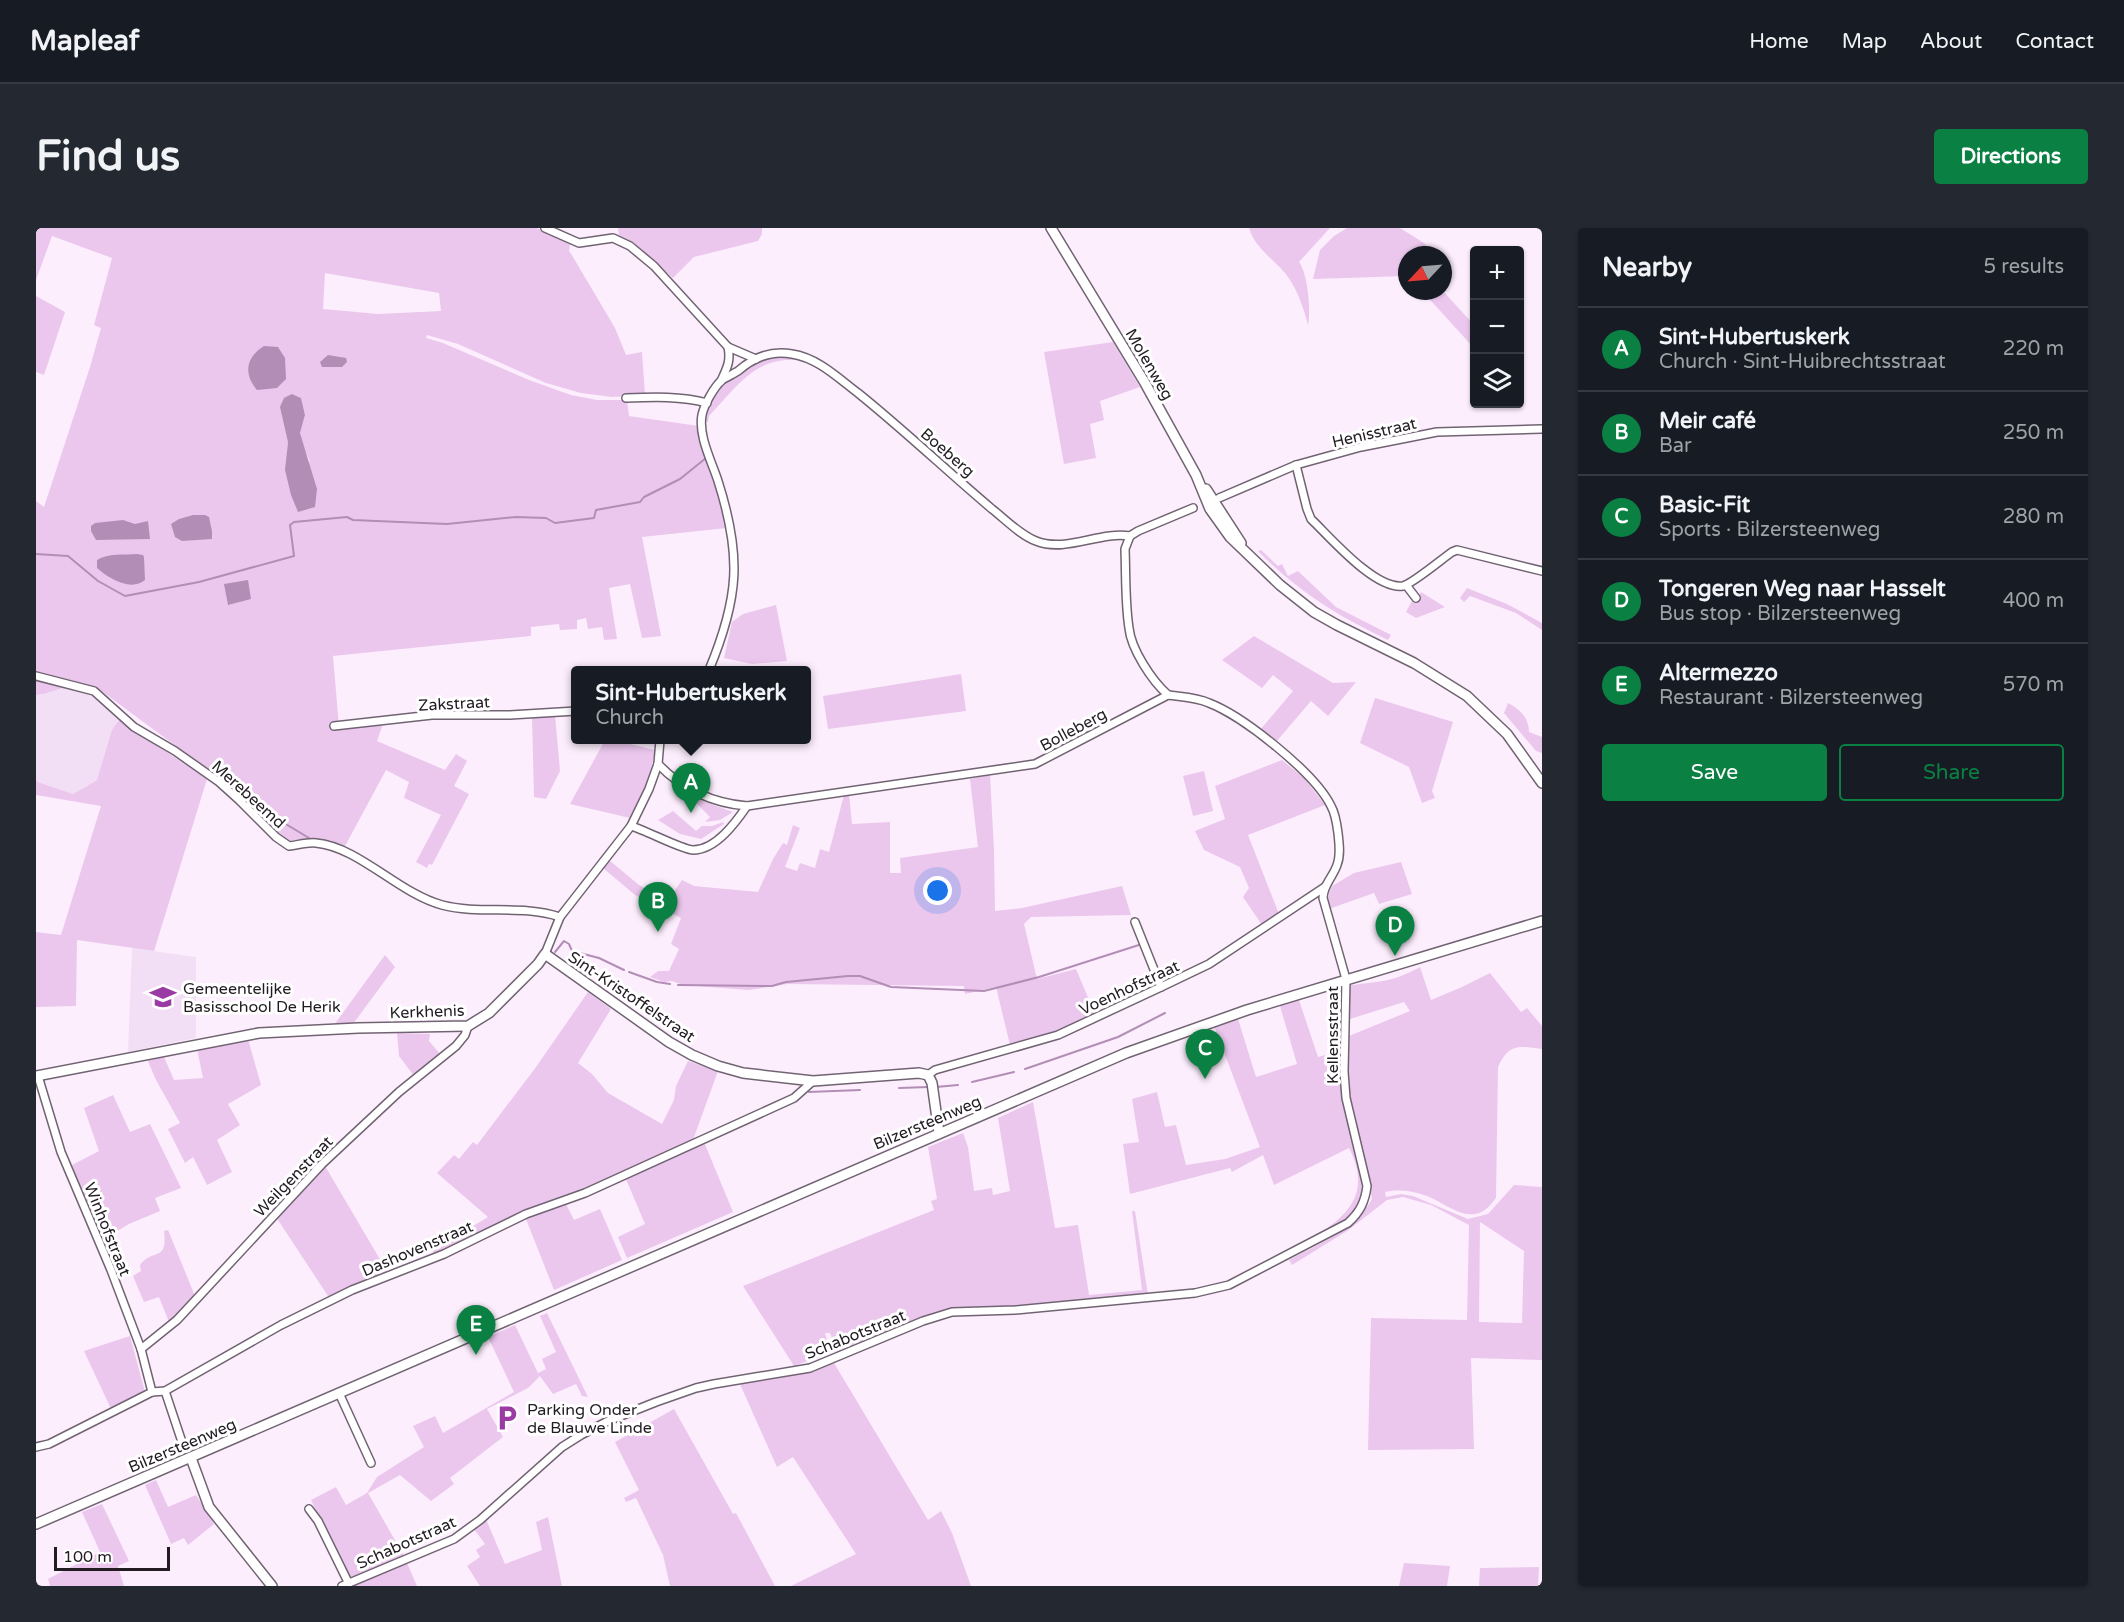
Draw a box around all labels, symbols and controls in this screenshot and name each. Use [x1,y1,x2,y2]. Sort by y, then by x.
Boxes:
text: Mapleaf [30,24,139,58]
text: Home [1749,29,1809,54]
text: Map [1842,29,1887,54]
text: About [1920,29,1982,54]
text: Contact [2015,29,2094,54]
button: Directions [1934,129,2088,184]
text: Find us [36,131,180,182]
north arrow [1398,246,1452,300]
map controls [1470,246,1524,408]
button: + [1470,246,1524,300]
text: Nearby [1602,252,1692,283]
text: 5 results [1984,255,2064,279]
button: − [1470,300,1524,354]
text: Sint-Hubertuskerk [1659,324,1850,350]
street label: Molenweg [1121,325,1178,404]
text: A [1614,337,1629,361]
text: 220 m [2003,337,2064,361]
text: Church · Sint-Huibrechtsstraat [1659,350,1946,374]
button: layers [1470,354,1524,408]
text: Meir café [1659,408,1756,434]
street label: Henisstraat [1330,414,1418,452]
text: B [1615,421,1628,445]
text: 250 m [2003,421,2064,445]
street label: Boeberg [916,424,978,482]
text: Bar [1659,434,1692,458]
text: Basic-Fit [1659,492,1750,518]
text: C [1615,505,1628,529]
text: 280 m [2003,505,2064,529]
text: Sports · Bilzersteenweg [1659,518,1880,542]
text: Tongeren Weg naar Hasselt [1659,576,1946,602]
text: D [1614,589,1629,613]
text: 400 m [2003,589,2064,613]
text: Bus stop · Bilzersteenweg [1659,602,1901,626]
text: Altermezzo [1659,660,1778,686]
popup [571,666,811,744]
text: E [1615,673,1628,697]
text: 570 m [2003,673,2064,697]
text: Sint-Hubertuskerk [596,680,786,706]
text: Restaurant · Bilzersteenweg [1659,686,1923,710]
street label: Zakstraat [418,692,490,716]
street label: Bolleberg [1037,704,1110,756]
text: Church [596,706,664,730]
button: Save [1602,744,1827,801]
button: Share [1839,744,2064,801]
street label: Merebeemd [207,756,289,833]
pin: A [672,764,710,813]
your location [923,876,952,905]
pin: B [638,882,678,932]
pin: D [1376,906,1414,956]
street label: Sint-Kristoffelstraat [564,947,699,1047]
street label: Voenhofstraat [1076,956,1183,1020]
place label: Gemeentelijke Basisschool De Herik [183,979,341,1017]
school or university icon: Gemeentelijke Basisschool De Herik [148,982,178,1012]
street label: Kellensstraat [1323,986,1343,1084]
street label: Kerkhenis [389,1001,465,1023]
pin: C [1186,1030,1224,1079]
street label: Bilzersteenweg [870,1091,984,1155]
street label: Weilgenstraat [250,1132,337,1221]
street label: Winhofstraat [79,1180,135,1279]
street label: Dashovenstraat [359,1217,476,1281]
pin: E [456,1306,496,1355]
street label: Schabotstraat [802,1306,909,1364]
place label: Parking Onder de Blauwe Linde [527,1400,652,1438]
parking icon: Parking Onder de Blauwe Linde [492,1403,522,1433]
street label: Bilzersteenweg [125,1414,239,1478]
street label: Schabotstraat [354,1512,459,1574]
scale bar [54,1544,170,1572]
text: 100 m [63,1547,112,1567]

